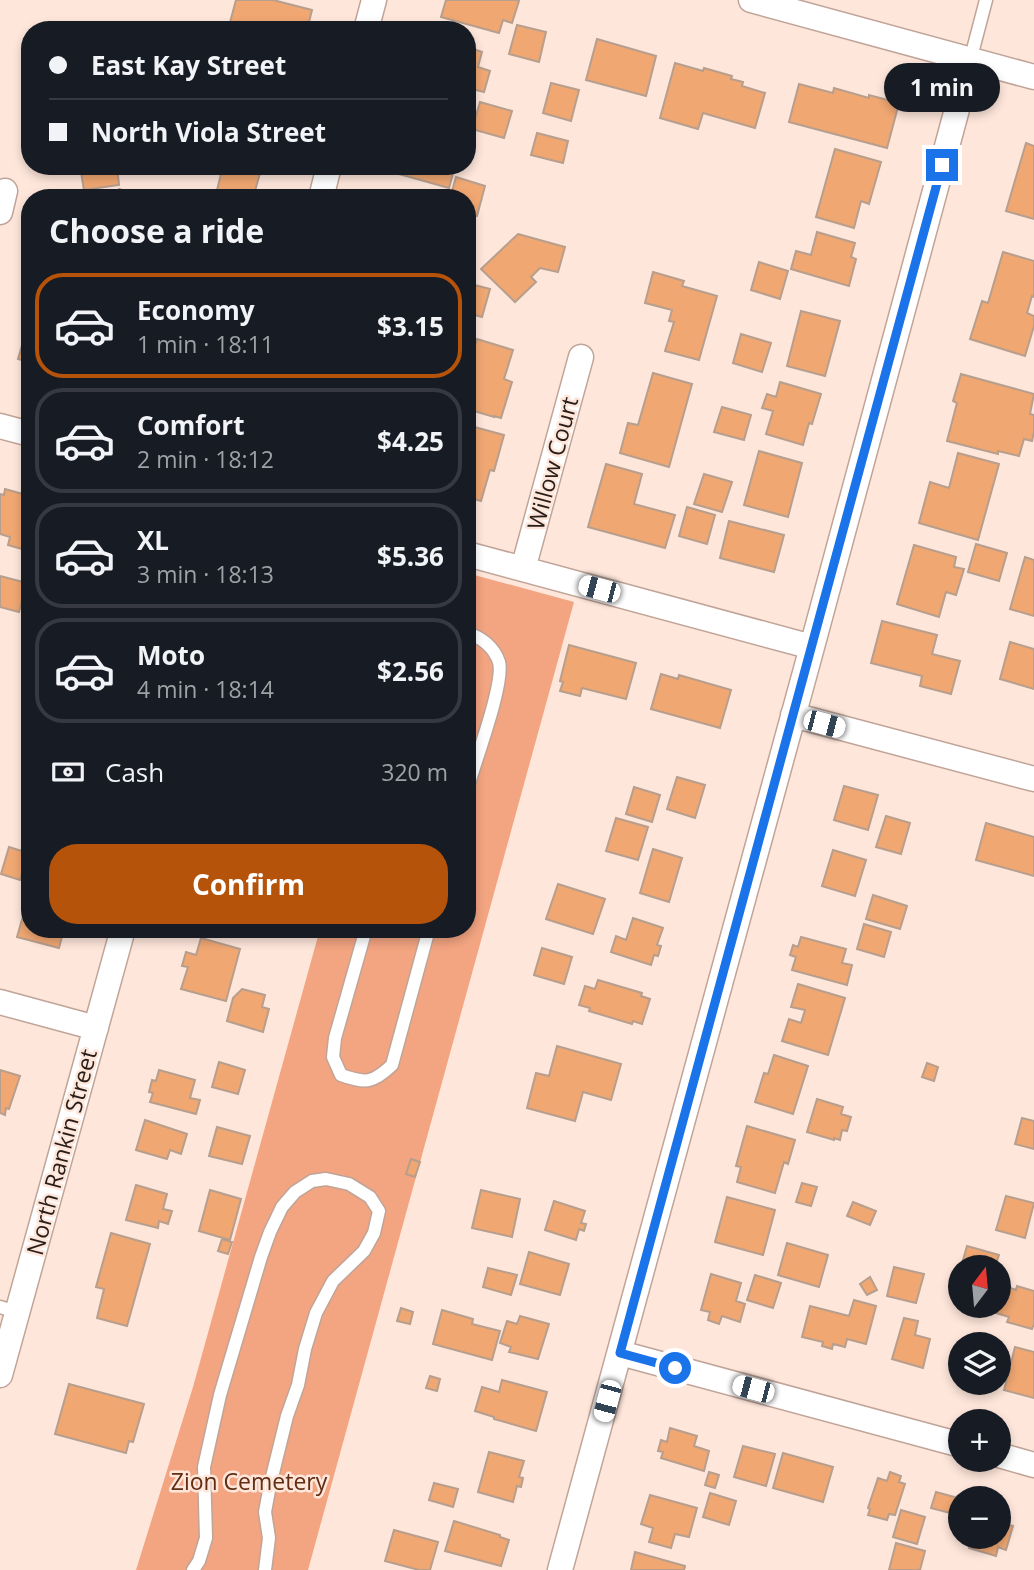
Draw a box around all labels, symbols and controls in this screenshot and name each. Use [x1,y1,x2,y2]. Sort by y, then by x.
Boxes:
text: East Kay Street [91,47,286,83]
callout: 1 min [884,64,1000,113]
text: 1 min [910,71,974,103]
text: North Viola Street [91,114,326,150]
route end [926,149,958,181]
text: Choose a ride [49,209,264,252]
text: Economy [137,292,255,328]
icon: car [53,294,116,357]
text: $3.15 [377,308,444,344]
text: 1 min · 18:11 [137,328,274,360]
street label: Willow Court [519,393,585,533]
text: Comfort [137,407,244,443]
icon: car [53,409,116,472]
text: $4.25 [377,423,444,459]
text: 2 min · 18:12 [137,443,274,475]
text: XL [137,522,169,558]
icon: car [53,524,116,587]
text: $5.36 [377,538,444,574]
text: 3 min · 18:13 [137,558,274,590]
car [576,573,623,605]
text: Moto [137,637,205,673]
icon: car [53,639,116,702]
text: $2.56 [377,653,444,689]
text: 4 min · 18:14 [137,673,274,705]
car [801,708,848,740]
icon: cash [49,753,87,791]
text: Cash [105,754,164,790]
text: 320 m [381,756,448,788]
button: Confirm [49,844,448,924]
street label: North Rankin Street [18,1045,104,1259]
north arrow [948,1255,1012,1318]
map controls [948,1255,1011,1549]
button: layers [948,1332,1011,1395]
route start [659,1352,691,1384]
car [730,1373,777,1405]
car [592,1378,623,1424]
button: + [948,1409,1011,1472]
park label: Zion Cemetery [171,1465,328,1497]
button: − [948,1486,1011,1549]

